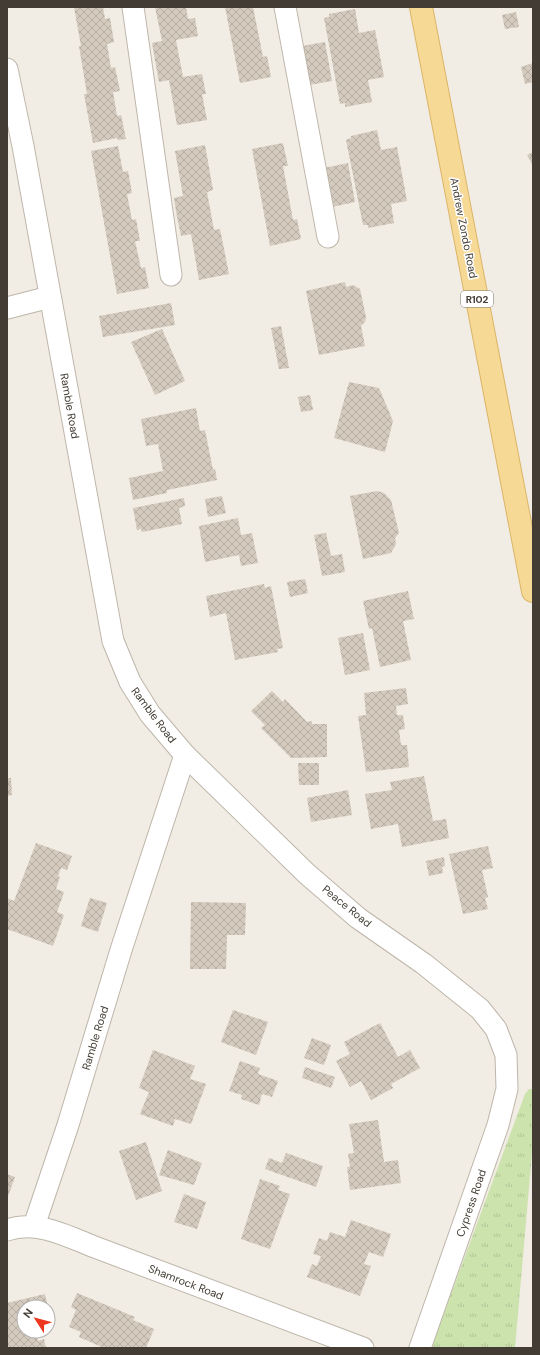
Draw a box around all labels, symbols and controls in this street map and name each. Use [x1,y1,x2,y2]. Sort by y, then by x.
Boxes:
street label: Andrew Zondo Road [447,176,481,280]
road number: R102 [461,291,493,307]
street label: Ramble Road [57,372,83,440]
street label: Ramble Road [128,684,180,746]
street label: Peace Road [320,882,375,930]
street label: Ramble Road [79,1004,111,1072]
street label: Cypress Road [453,1167,489,1239]
street label: Shamrock Road [146,1261,226,1303]
north arrow [16,1299,56,1339]
text: N [20,1306,36,1320]

